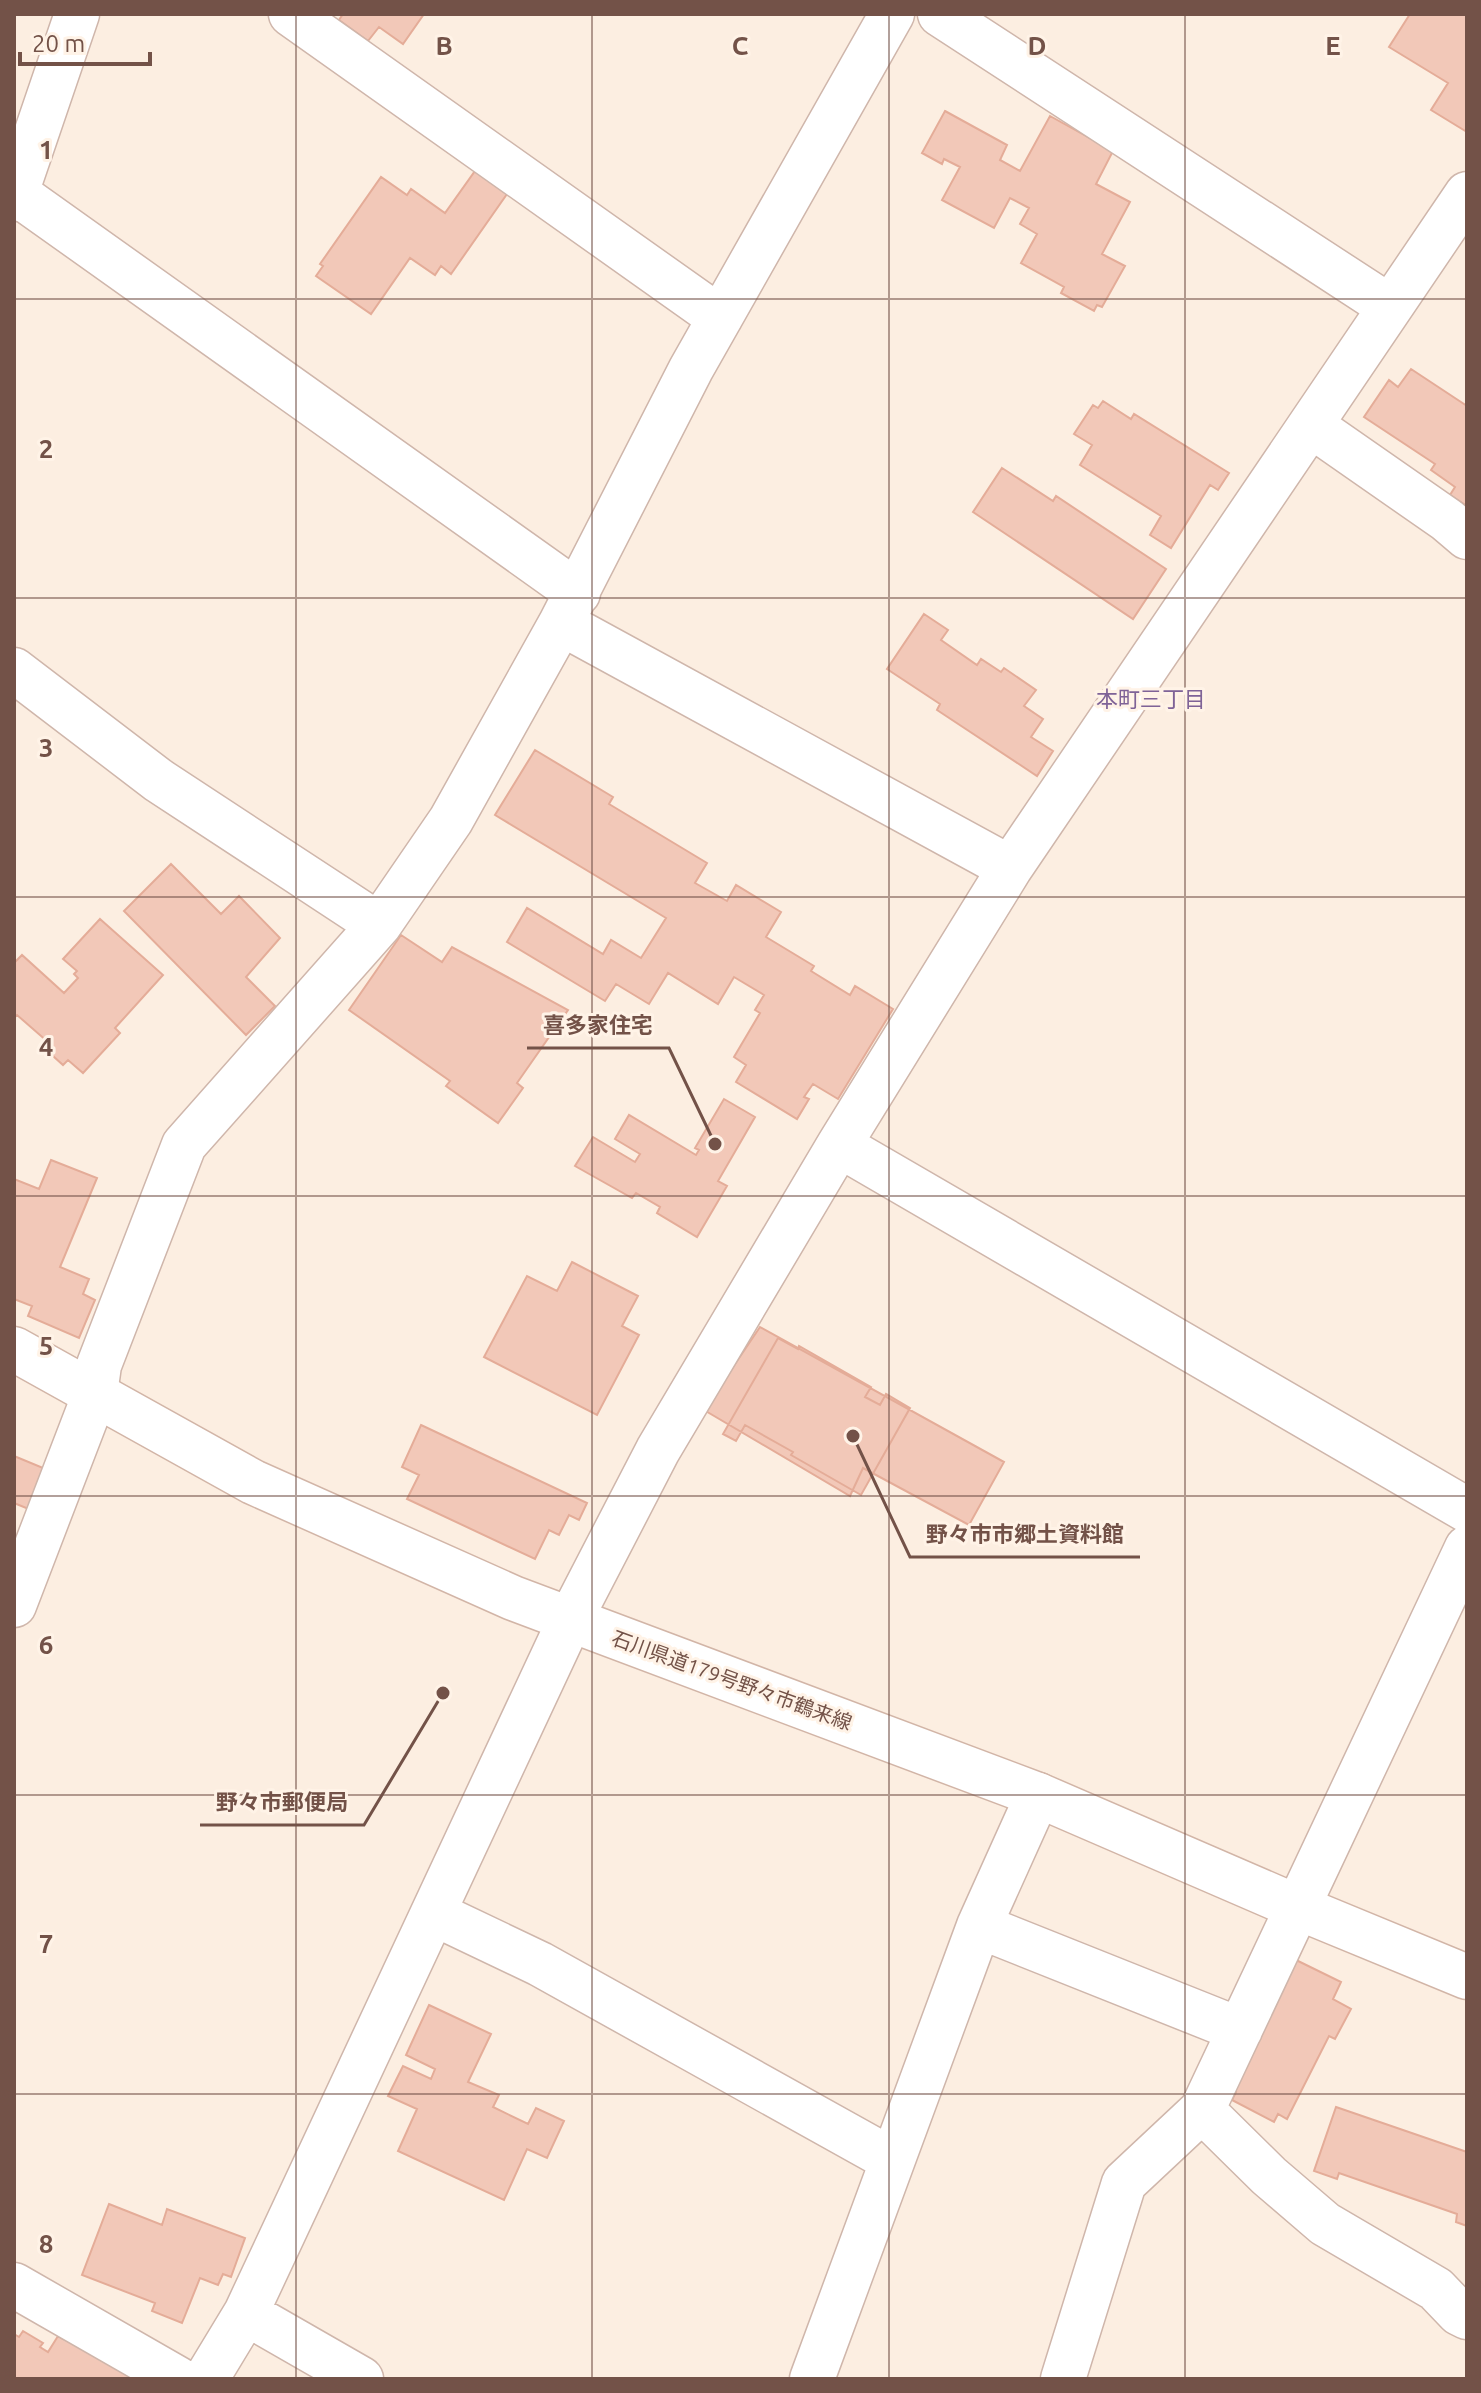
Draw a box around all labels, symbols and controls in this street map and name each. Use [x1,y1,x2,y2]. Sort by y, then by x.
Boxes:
scale bar [20,16,150,66]
text: 20 m [32,30,85,57]
text: B [435,31,453,60]
text: C [732,31,749,60]
text: D [1028,31,1046,60]
text: E [1325,31,1341,60]
text: 1 [39,135,53,164]
text: 2 [39,434,53,463]
district label: 本町三丁目 [1096,686,1206,711]
text: 3 [39,733,53,762]
callout: 喜多家住宅 [527,1002,669,1048]
text: 喜多家住宅 [543,1012,653,1037]
text: 4 [39,1032,53,1061]
text: 5 [39,1331,53,1360]
callout: 野々市市郷土資料館 [910,1511,1140,1557]
text: 野々市市郷土資料館 [926,1521,1124,1546]
street label: 石川県道179号野々市鶴来線 [609,1626,855,1734]
text: 6 [39,1630,53,1659]
callout: 野々市郵便局 [200,1779,364,1825]
text: 野々市郵便局 [216,1789,348,1814]
text: 7 [39,1929,53,1958]
text: 8 [39,2229,53,2258]

